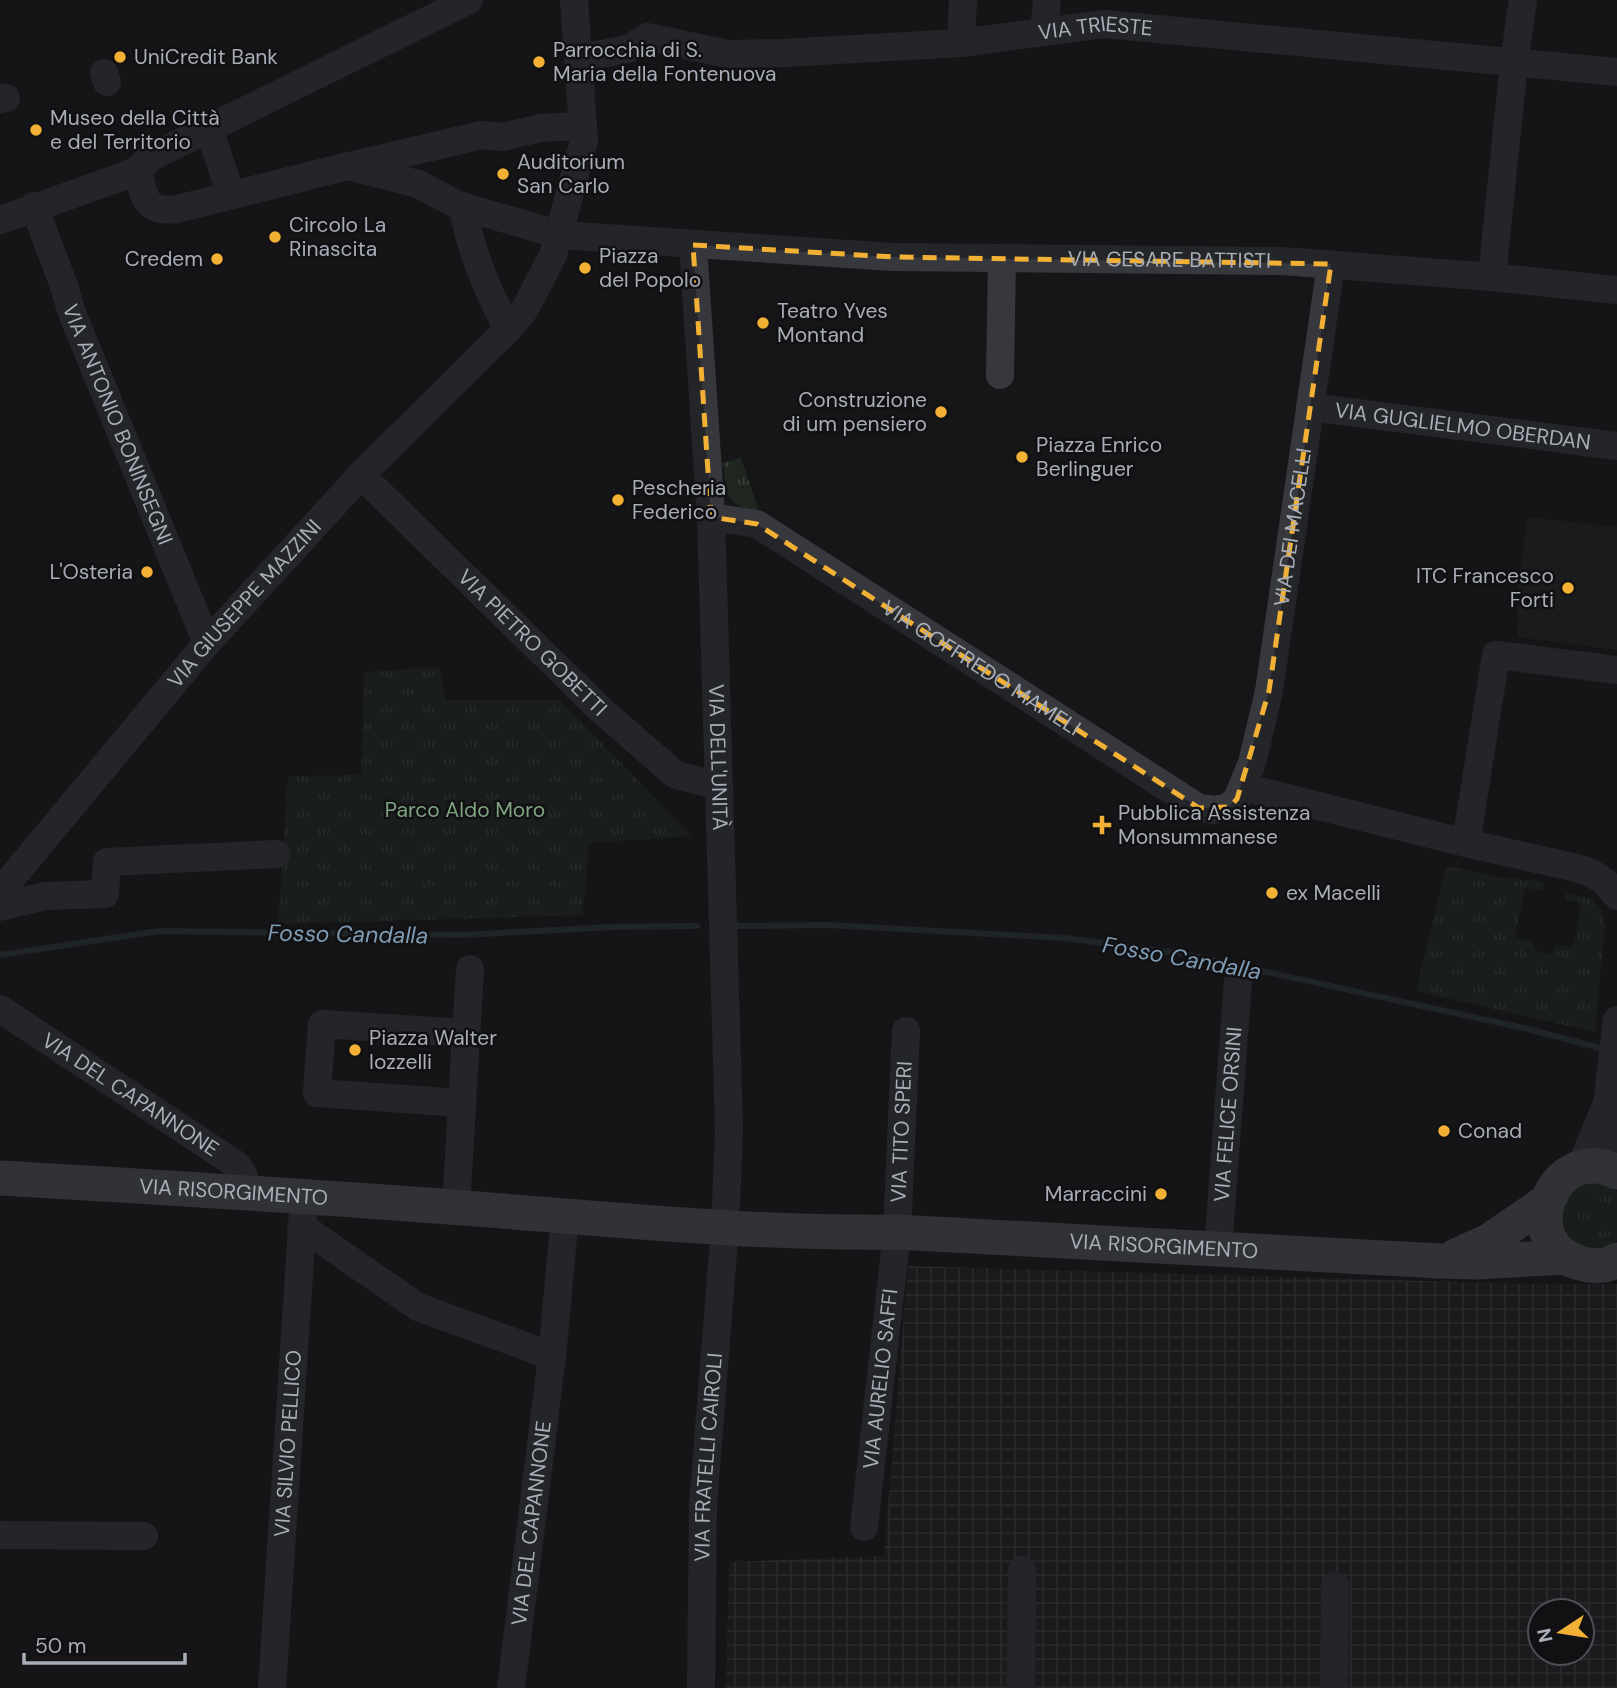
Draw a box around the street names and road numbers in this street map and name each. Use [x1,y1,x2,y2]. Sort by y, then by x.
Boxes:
street label: VIA TRIESTE [1037,10,1154,47]
street label: VIA CESARE BATTISTI [1068,245,1271,275]
street label: VIA ANTONIO BONINSEGNI [56,301,179,549]
street label: VIA GUGLIELMO OBERDAN [1333,396,1592,457]
street label: VIA DEI MACELLI [1267,446,1318,609]
street label: VIA GIUSEPPE MAZZINI [161,513,328,694]
street label: VIA PIETRO GOBETTI [452,563,613,722]
street label: VIA GOFFREDO MAMELI [876,594,1086,742]
street label: VIA DELL'UNITÀ [702,684,734,831]
street label: VIA DEL CAPANNONE [37,1026,224,1163]
street label: VIA FELICE ORSINI [1208,1026,1249,1203]
street label: VIA TITO SPERI [884,1060,919,1203]
street label: VIA RISORGIMENTO [138,1172,329,1212]
street label: VIA RISORGIMENTO [1069,1227,1259,1265]
street label: VIA AURELIO SAFFI [857,1287,905,1471]
street label: VIA SILVIO PELLICO [268,1349,308,1538]
street label: VIA FRATELLI CAIROLI [688,1352,729,1562]
street label: VIA DEL CAPANNONE [505,1419,558,1627]

